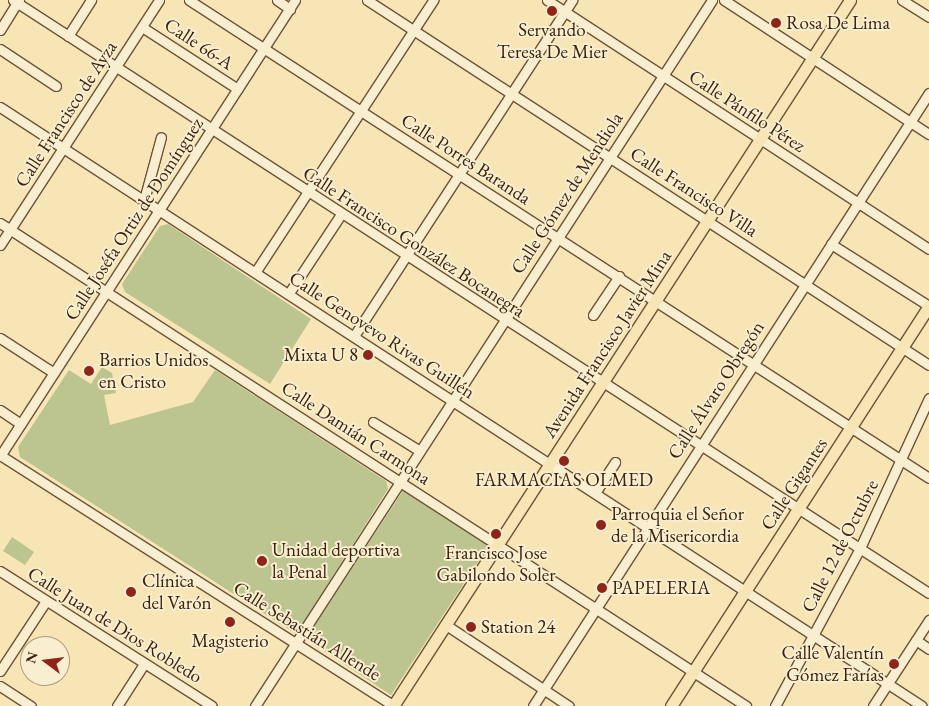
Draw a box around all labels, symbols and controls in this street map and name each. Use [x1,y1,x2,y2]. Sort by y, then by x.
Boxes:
marker: Servando Teresa De Mier [546,5,558,17]
place label: Rosa De Lima [786,12,890,34]
street label: Calle 66-A [160,13,238,75]
marker: Rosa De Lima [770,17,782,29]
place label: Servando Teresa De Mier [497,19,607,63]
street label: Calle Francisco de Ayza [10,37,122,191]
street label: Calle Pánfilo Pérez [685,65,809,157]
street label: Calle Gómez de Mendiola [506,108,628,278]
street label: Calle Porres Baranda [397,109,535,209]
street label: Calle Joséfa Ortiz de Domínguez [60,113,208,325]
street label: Calle Francisco Villa [626,142,762,242]
street label: Calle Francisco González Bocanegra [299,162,529,322]
street label: Avenida Francisco Javier Mina [538,246,676,442]
street label: Calle Genovevo Rivas Guillén [285,266,479,404]
street label: Calle Álvaro Obregón [663,317,769,463]
place label: Mixta U 8 [284,344,358,366]
place label: Barrios Unidos en Cristo [99,349,208,393]
marker: Mixta U 8 [362,349,374,361]
marker: Barrios Unidos en Cristo [83,365,95,377]
street label: Calle Damián Carmona [277,376,435,490]
street label: Calle Gigantes [756,434,832,534]
marker: FARMACIAS OLMED [558,455,570,467]
place label: FARMACIAS OLMED [475,469,653,491]
street label: Calle 12 de Octubre [797,476,883,616]
place label: Parroquia el Señor de la Misericordia [611,503,744,547]
marker: Parroquia el Señor de la Misericordia [595,519,607,531]
marker: Francisco Jose Gabilondo Soler [490,528,502,540]
place label: Unidad deportiva la Penal [272,539,400,583]
place label: Francisco Jose Gabilondo Soler [437,542,555,586]
marker: Unidad deportiva la Penal [256,555,268,567]
street label: Calle Juan de Dios Robledo [23,562,207,688]
place label: Clínica del Varón [142,570,212,614]
street label: Calle Sebastián Allende [229,576,385,686]
place label: PAPELERIA [612,577,710,599]
marker: PAPELERIA [596,582,608,594]
marker: Clínica del Varón [124,585,138,599]
marker: Magisterio [224,616,236,628]
place label: Station 24 [481,616,555,638]
marker: Station 24 [465,621,477,633]
place label: Magisterio [191,630,269,652]
north arrow [20,636,70,686]
place label: Calle Valentín Gómez Farías [781,642,884,686]
text: N [21,650,42,665]
marker: Calle Valentín Gómez Farías [888,658,900,670]

